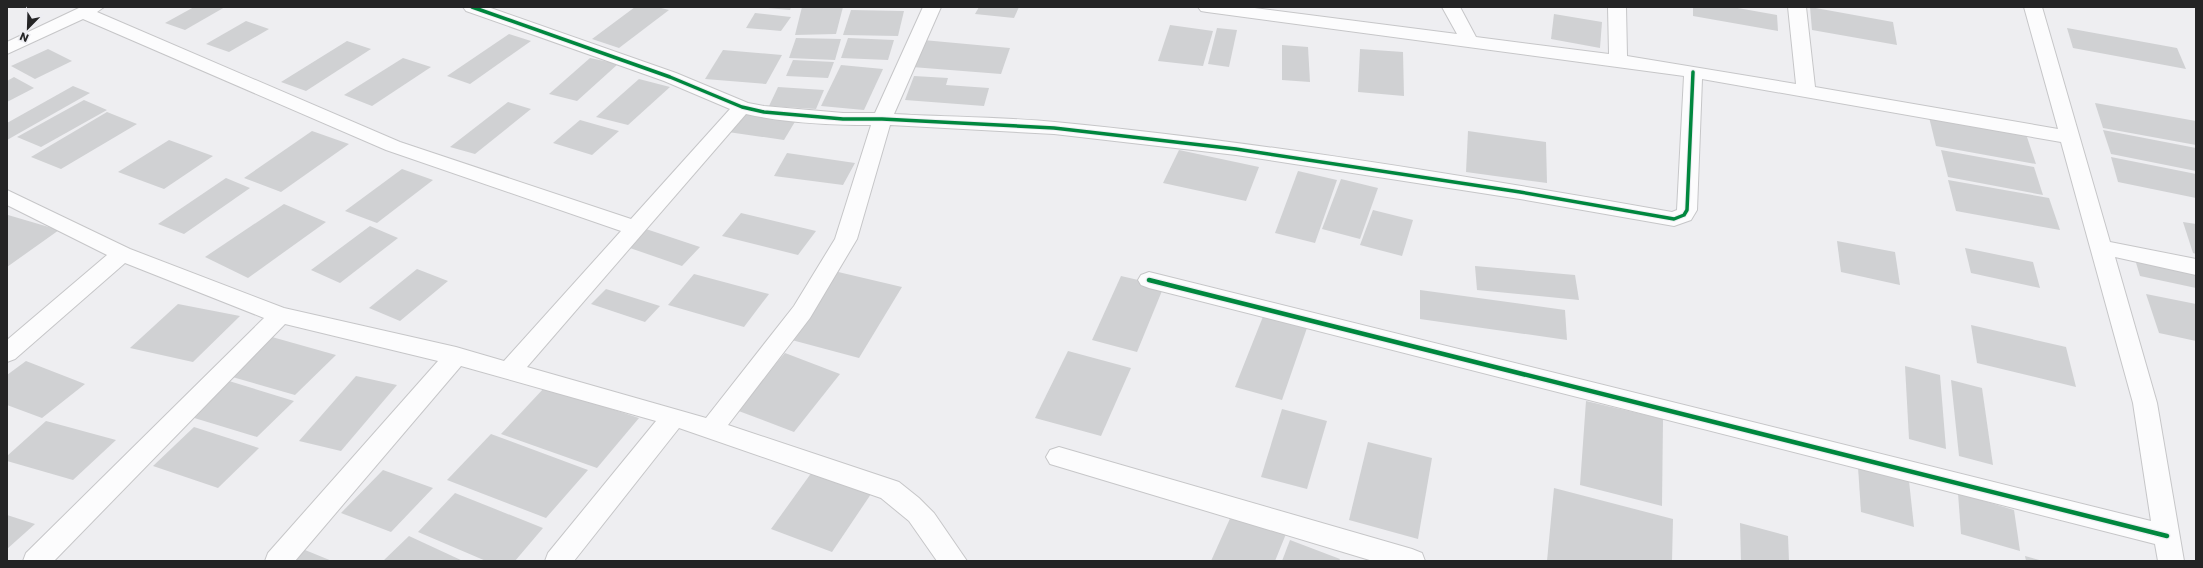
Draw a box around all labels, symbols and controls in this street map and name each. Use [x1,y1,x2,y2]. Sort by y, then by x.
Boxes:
north arrow [8,8,48,48]
text: N [17,28,31,46]

